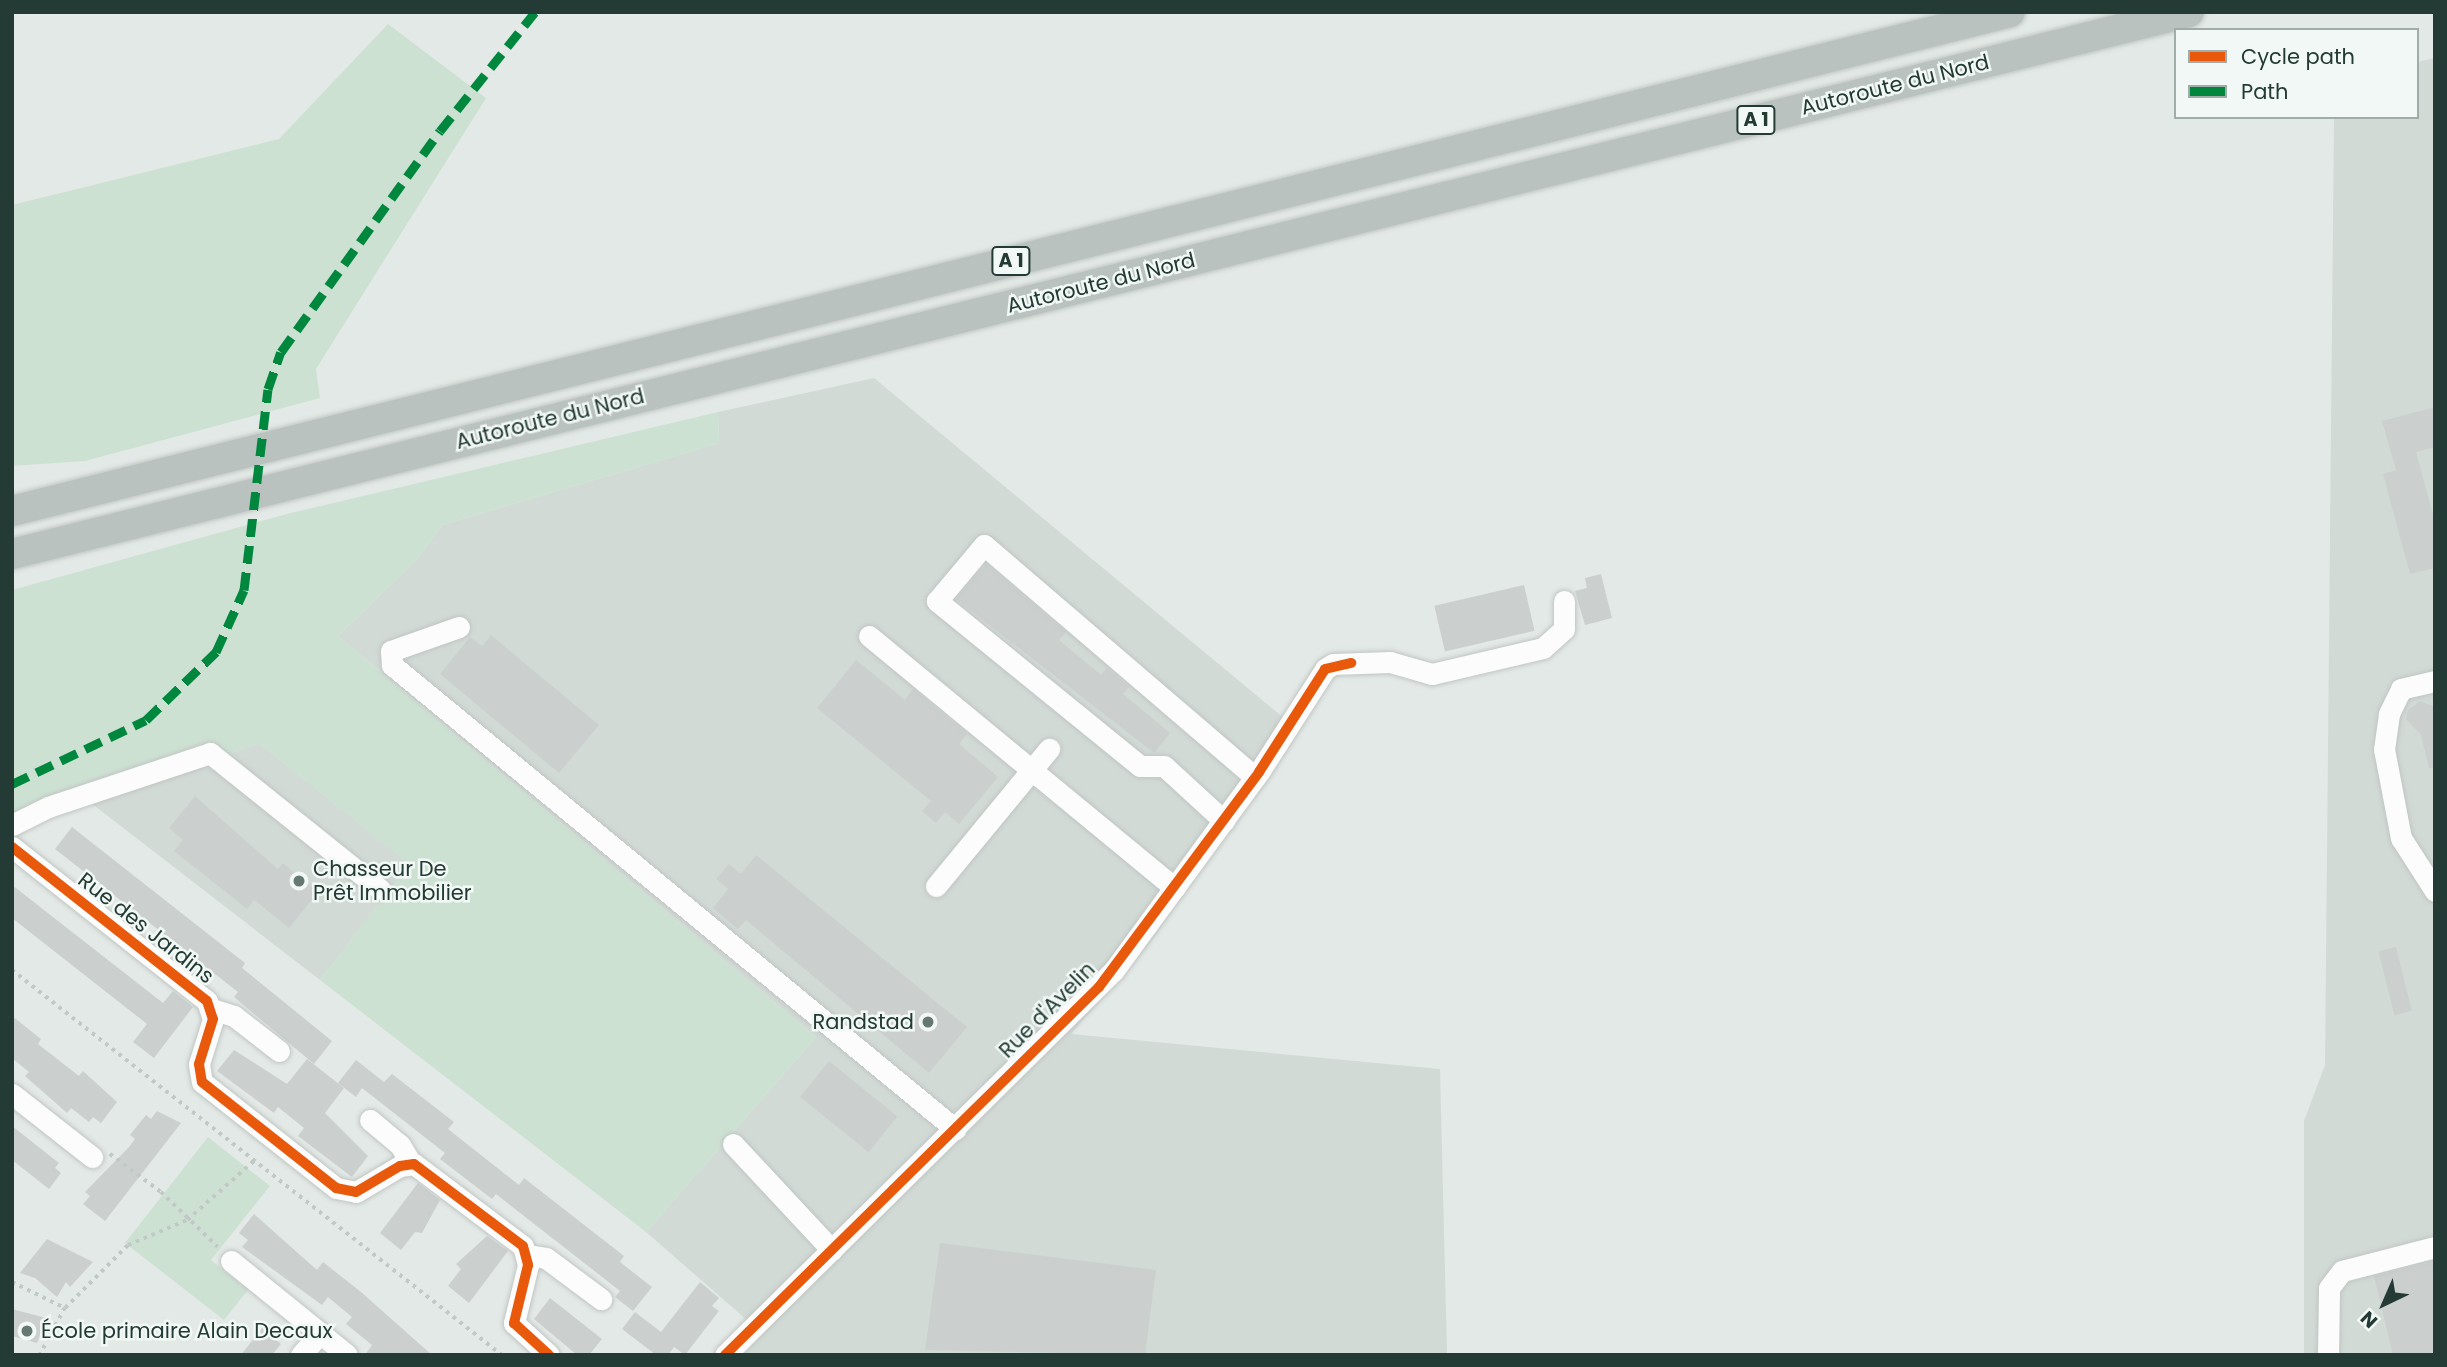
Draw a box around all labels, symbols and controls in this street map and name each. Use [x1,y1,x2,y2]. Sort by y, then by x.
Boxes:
legend [2174,28,2419,119]
text: Cycle path [2241,42,2355,71]
street label: Autoroute du Nord [1798,49,1992,121]
text: Path [2241,77,2288,106]
road number: A 1 [1735,104,1777,136]
road number: A 1 [990,246,1032,276]
street label: Autoroute du Nord [1004,247,1198,319]
street label: Autoroute du Nord [453,383,647,455]
place label: Chasseur De Prêt Immobilier [313,856,472,906]
street label: Rue des Jardins [73,867,219,989]
marker: Chasseur De Prêt Immobilier [291,873,307,889]
street label: Rue d'Avelin [994,957,1100,1063]
place label: Randstad [812,1009,914,1035]
marker: Randstad [920,1014,936,1030]
north arrow [2349,1269,2419,1339]
text: N [2355,1305,2384,1334]
place label: École primaire Alain Decaux [41,1318,332,1344]
marker: École primaire Alain Decaux [19,1323,35,1339]

